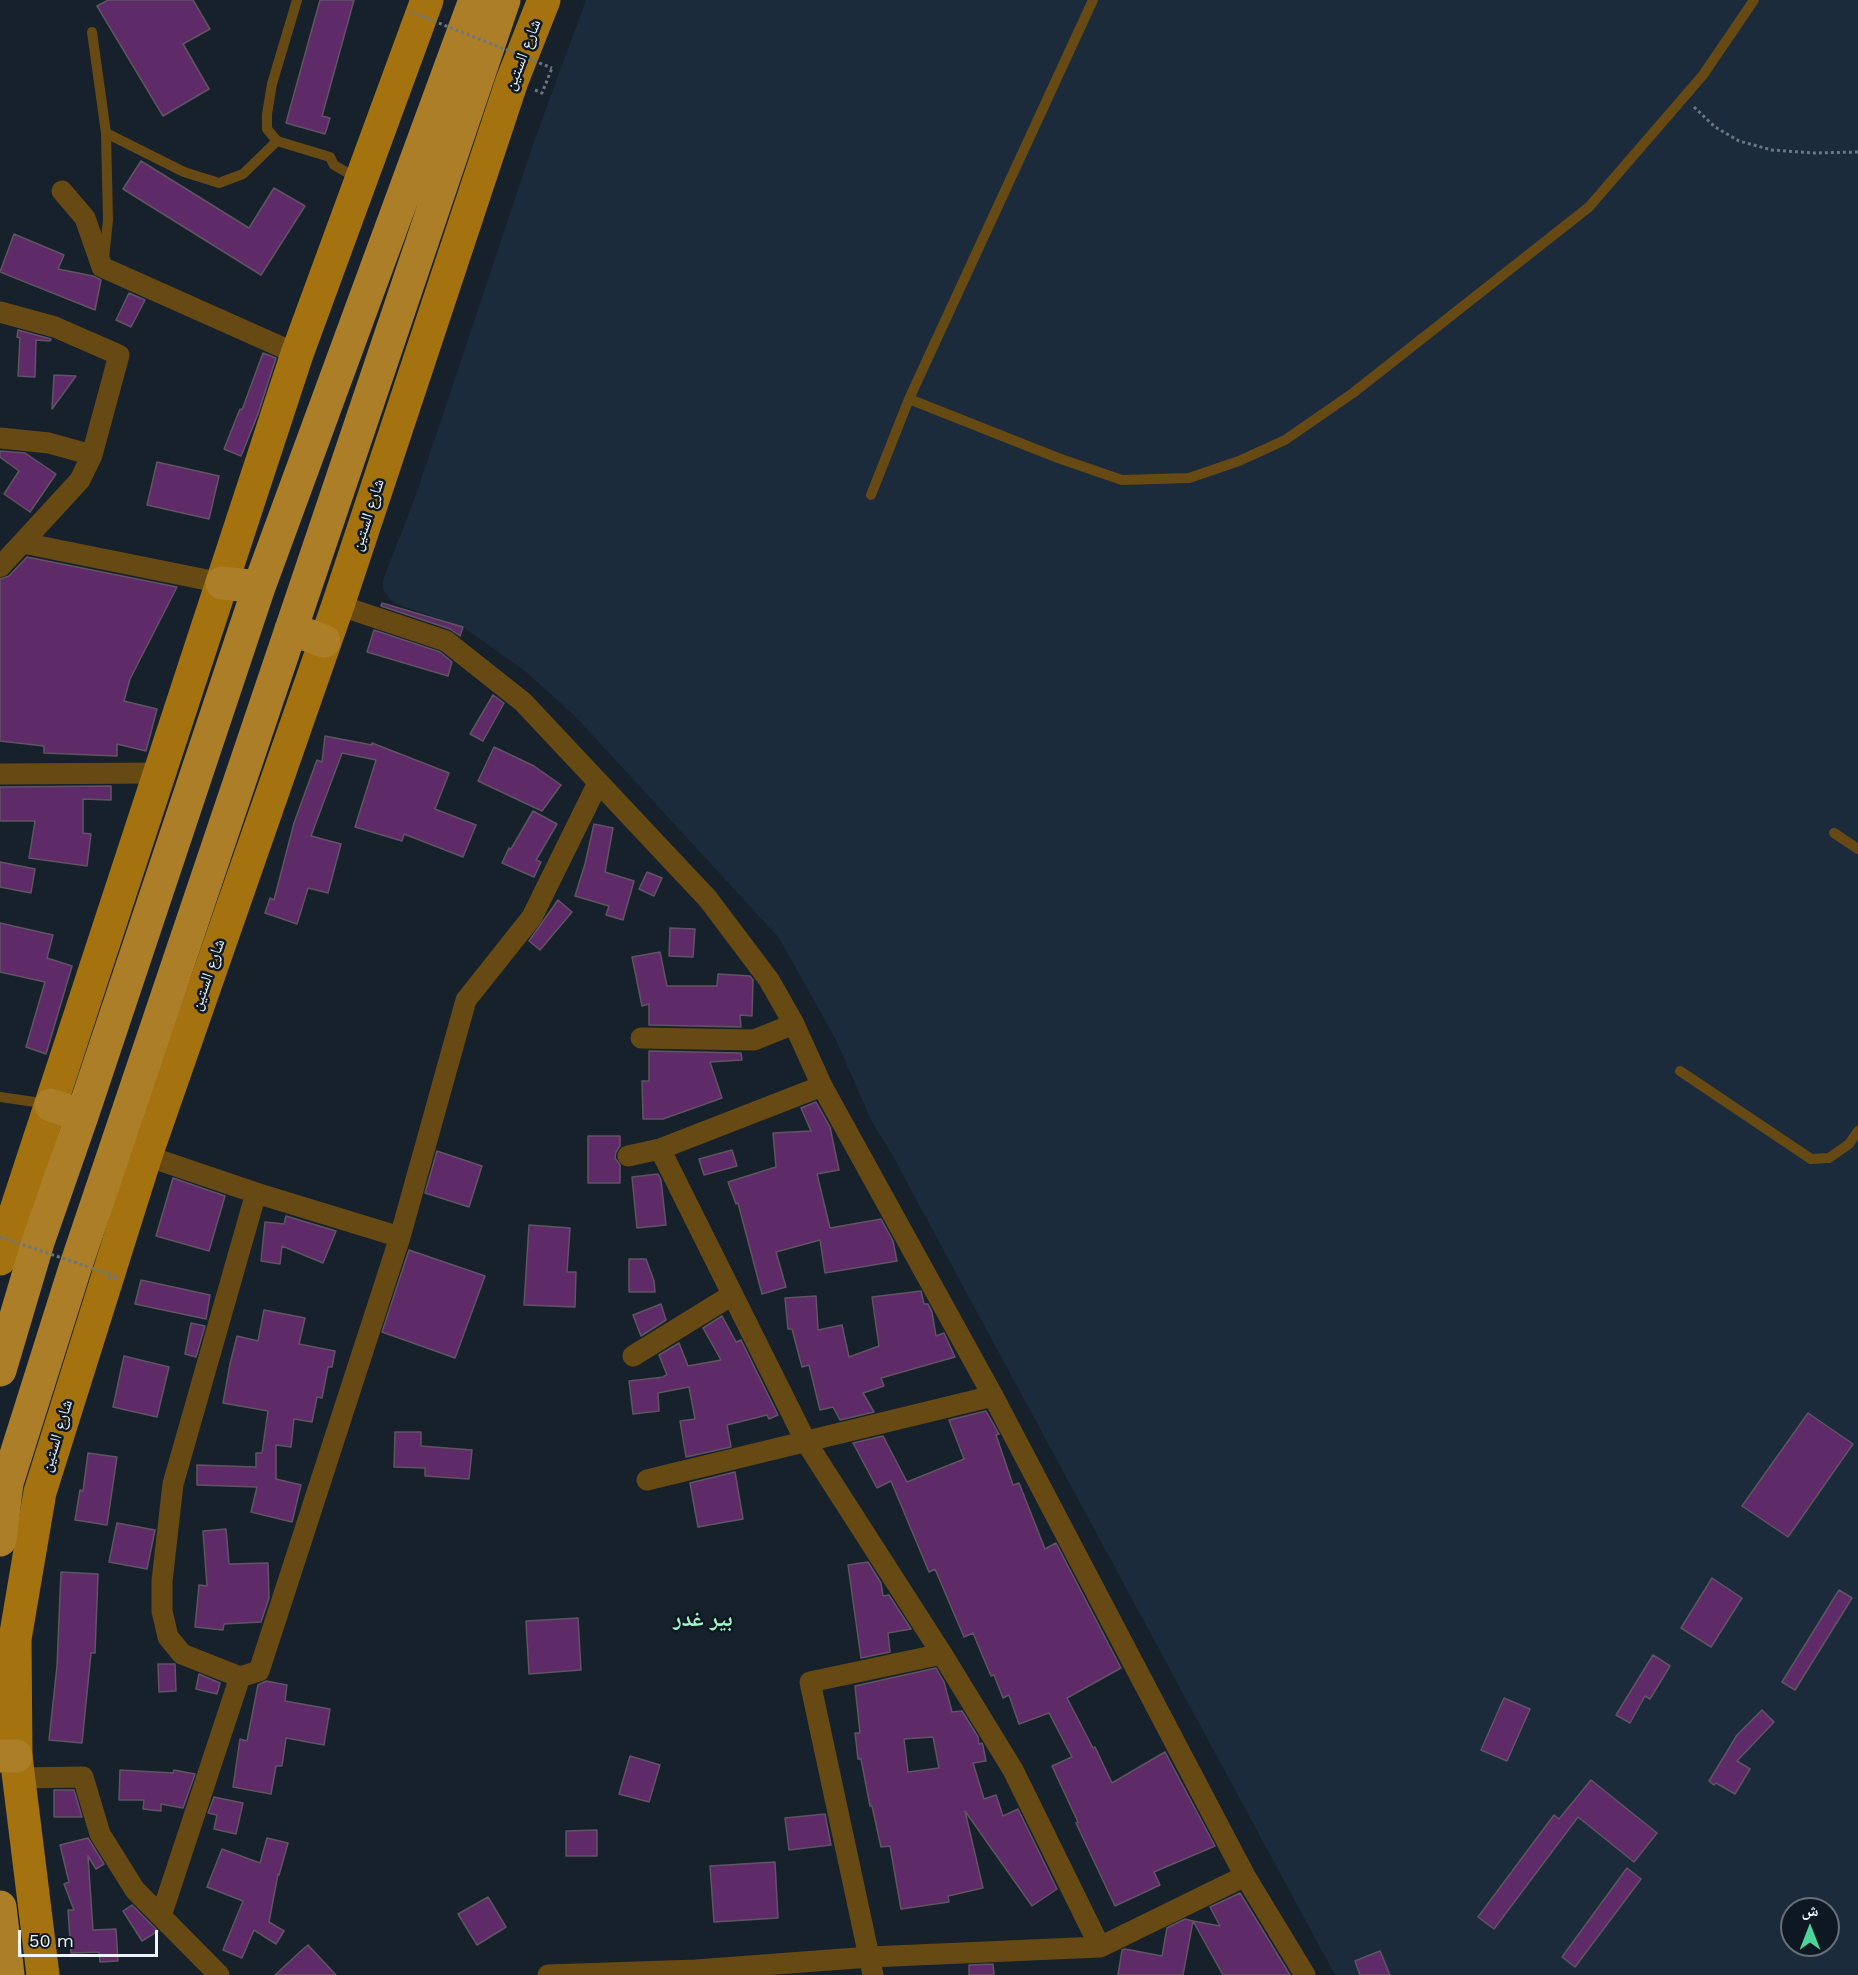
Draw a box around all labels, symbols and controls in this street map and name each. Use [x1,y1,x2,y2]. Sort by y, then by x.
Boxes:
street label: شارع الستين [501,17,545,93]
street label: شارع الستين [347,477,389,553]
street label: شارع الستين [187,937,229,1013]
street label: شارع الستين [37,1398,77,1474]
district label: بير غدر [673,1607,733,1633]
north arrow [1780,1897,1840,1957]
text: ش [1802,1901,1818,1920]
scale bar [21,1918,160,1956]
text: 50 m [29,1930,74,1951]

